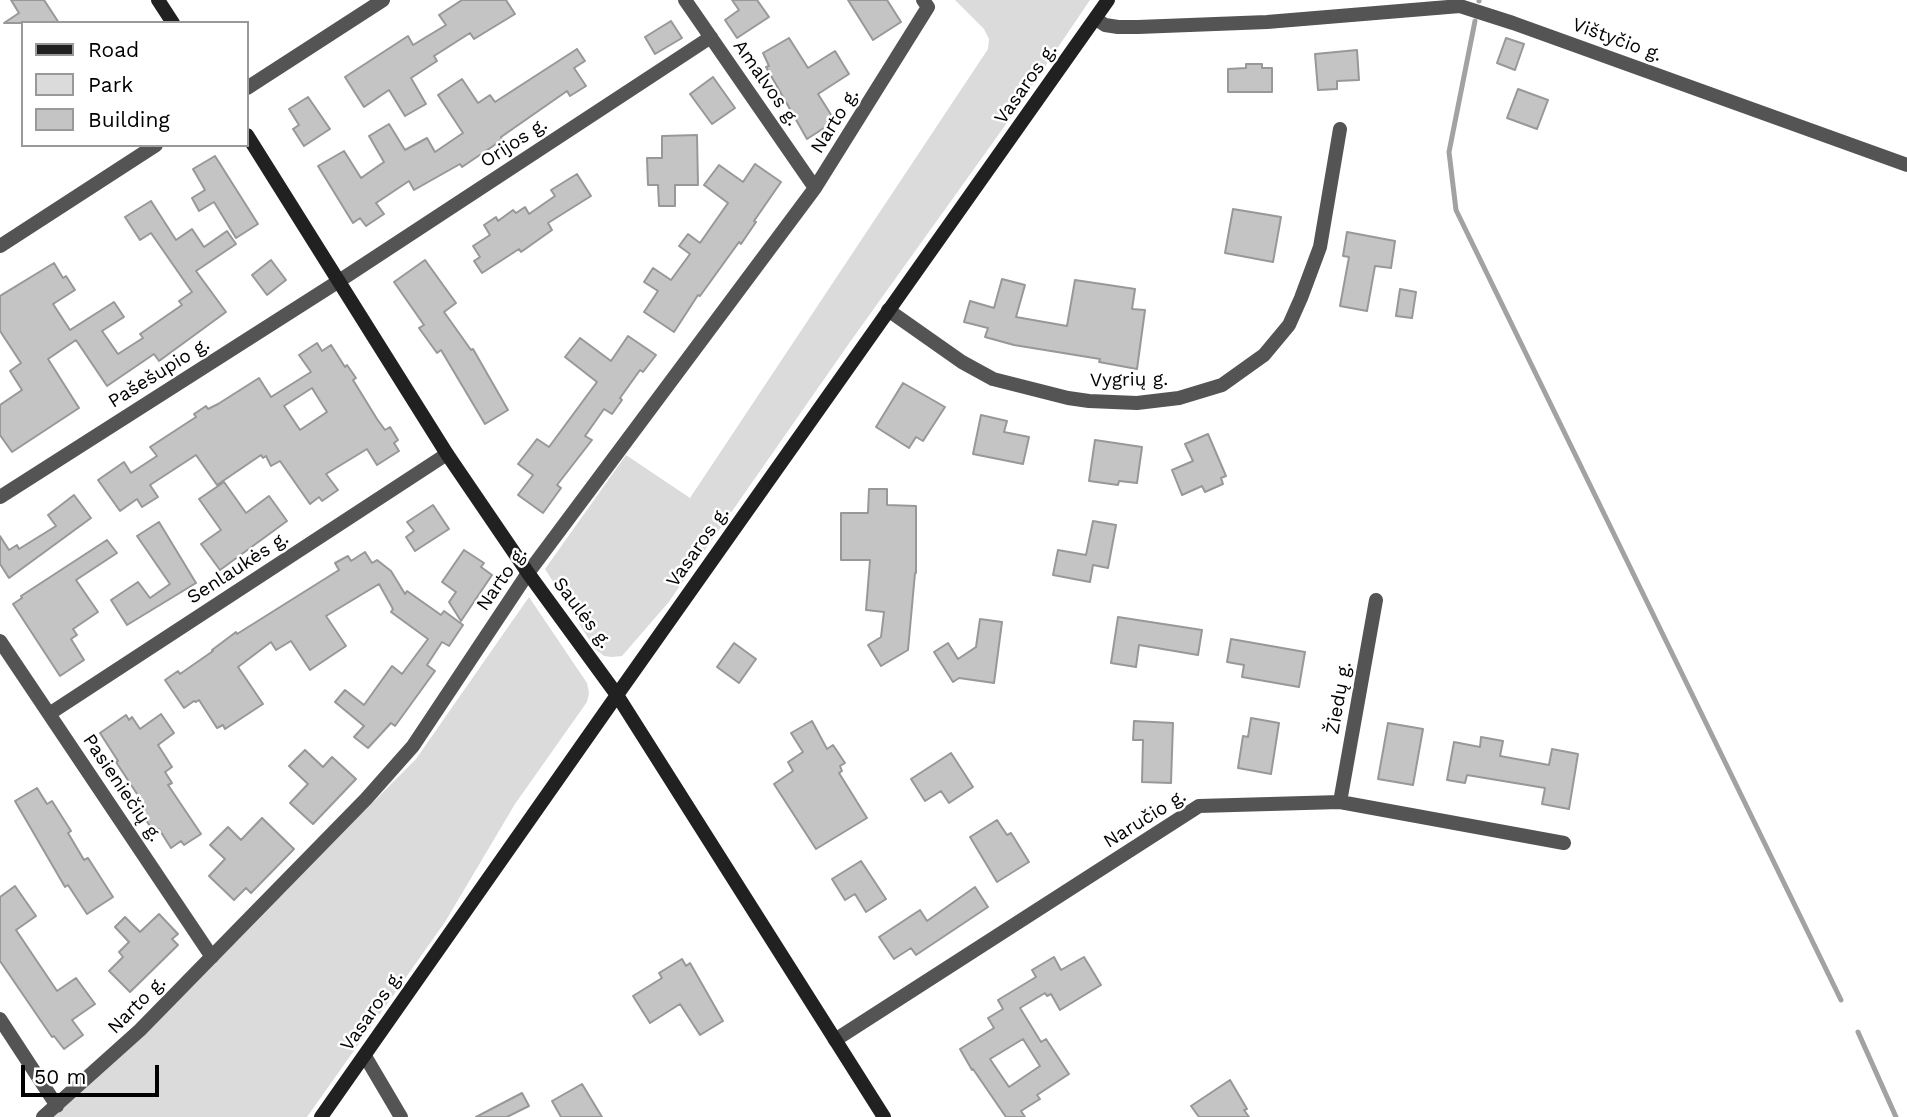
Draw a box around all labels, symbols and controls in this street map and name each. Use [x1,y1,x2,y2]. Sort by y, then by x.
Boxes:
street label: Vištyčio g. [1569,13,1665,67]
legend [21,21,248,147]
street label: Amalvos g. [728,36,804,130]
text: Road [88,37,139,62]
street label: Vasaros g. [990,39,1062,129]
text: Park [88,72,133,97]
street label: Narto g. [806,84,864,158]
text: Building [88,107,170,132]
street label: Orijos g. [476,113,552,173]
street label: Pašešupio g. [104,333,214,413]
street label: Vygrių g. [1090,368,1168,392]
street label: Vasaros g. [662,502,734,592]
street label: Senlaukės g. [183,527,293,609]
street label: Narto g. [472,543,532,615]
street label: Saulės g. [548,573,616,653]
street label: Žiedų g. [1321,660,1357,736]
street label: Pasieniečių g. [78,730,166,846]
street label: Naručio g. [1100,785,1190,853]
street label: Vasaros g. [336,966,408,1056]
street label: Narto g. [103,971,171,1039]
scale bar [24,1050,163,1094]
text: 50 m [34,1064,86,1089]

